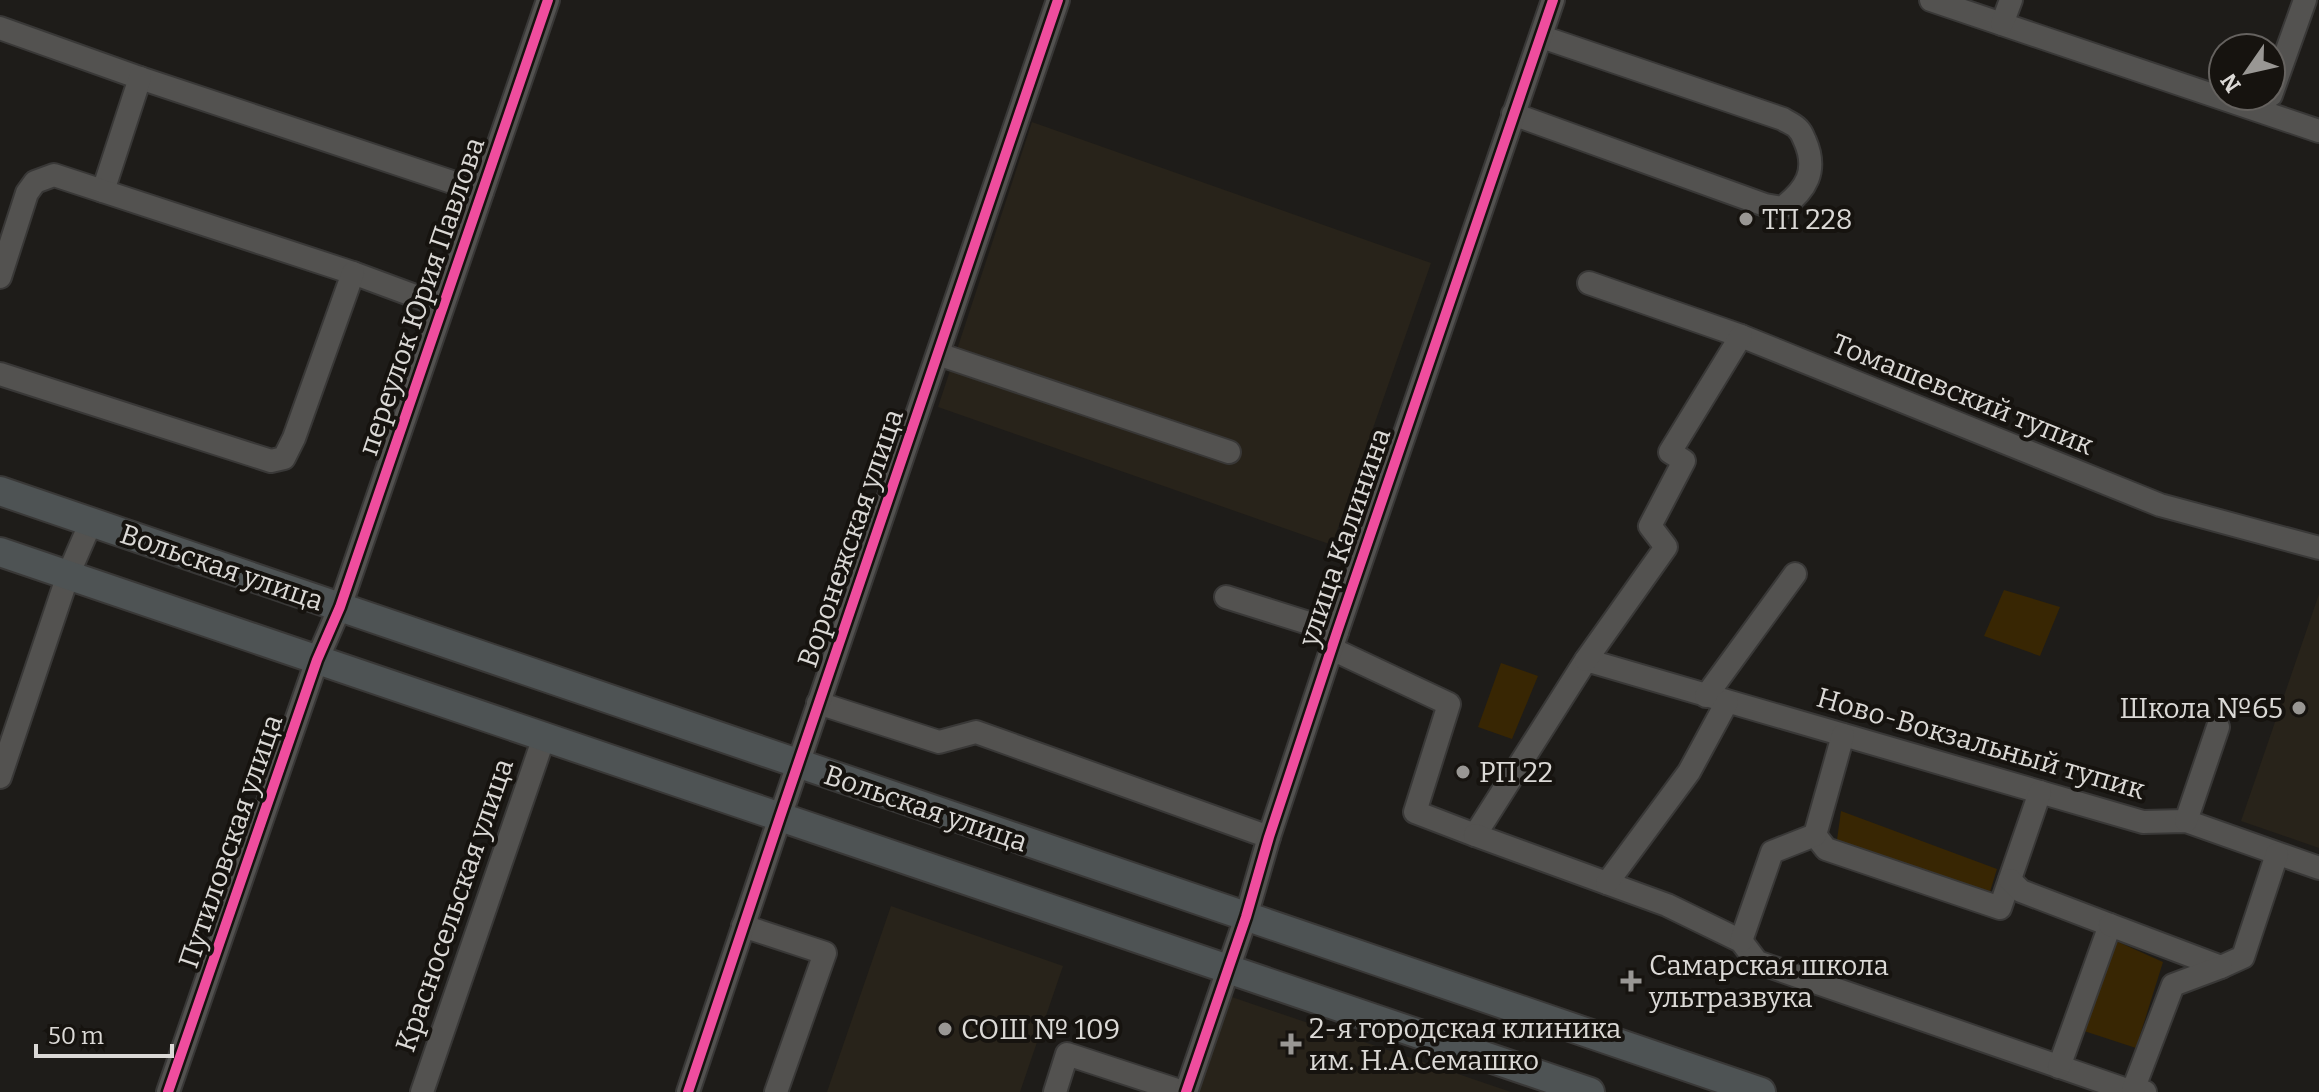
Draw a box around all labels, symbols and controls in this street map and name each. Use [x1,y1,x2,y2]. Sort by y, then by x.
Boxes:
north arrow [2207,32,2287,112]
text: N [2215,68,2247,97]
street label: переулок Юрия Павлова [352,133,491,459]
place label: ТП 228 [1762,203,1852,236]
marker: ТП 228 [1737,210,1755,228]
street label: Томашевский тупик [1827,327,2099,462]
street label: Воронежская улица [791,405,910,672]
street label: улица Калинина [1291,424,1397,652]
street label: Вольская улица [116,517,328,618]
street label: Ново-Вокзальный тупик [1813,681,2149,806]
place label: Школа №65 [2119,692,2283,725]
marker: Школа №65 [2290,699,2308,717]
street label: Путиловская улица [172,710,289,972]
street label: Красносельская улица [389,754,520,1056]
place label: РП 22 [1479,756,1553,789]
street label: Вольская улица [820,758,1032,859]
marker: РП 22 [1454,763,1472,781]
place label: Самарская школа ультразвука [1648,949,1889,1014]
marker: Самарская школа ультразвука [1620,970,1642,992]
scale bar [36,1008,172,1058]
place label: 2-я городская клиника им. Н.А.Семашко [1309,1012,1621,1077]
place label: СОШ № 109 [961,1013,1120,1046]
marker: СОШ № 109 [936,1020,954,1038]
text: 50 m [48,1022,104,1050]
marker: 2-я городская клиника им. Н.А.Семашко [1280,1033,1302,1055]

